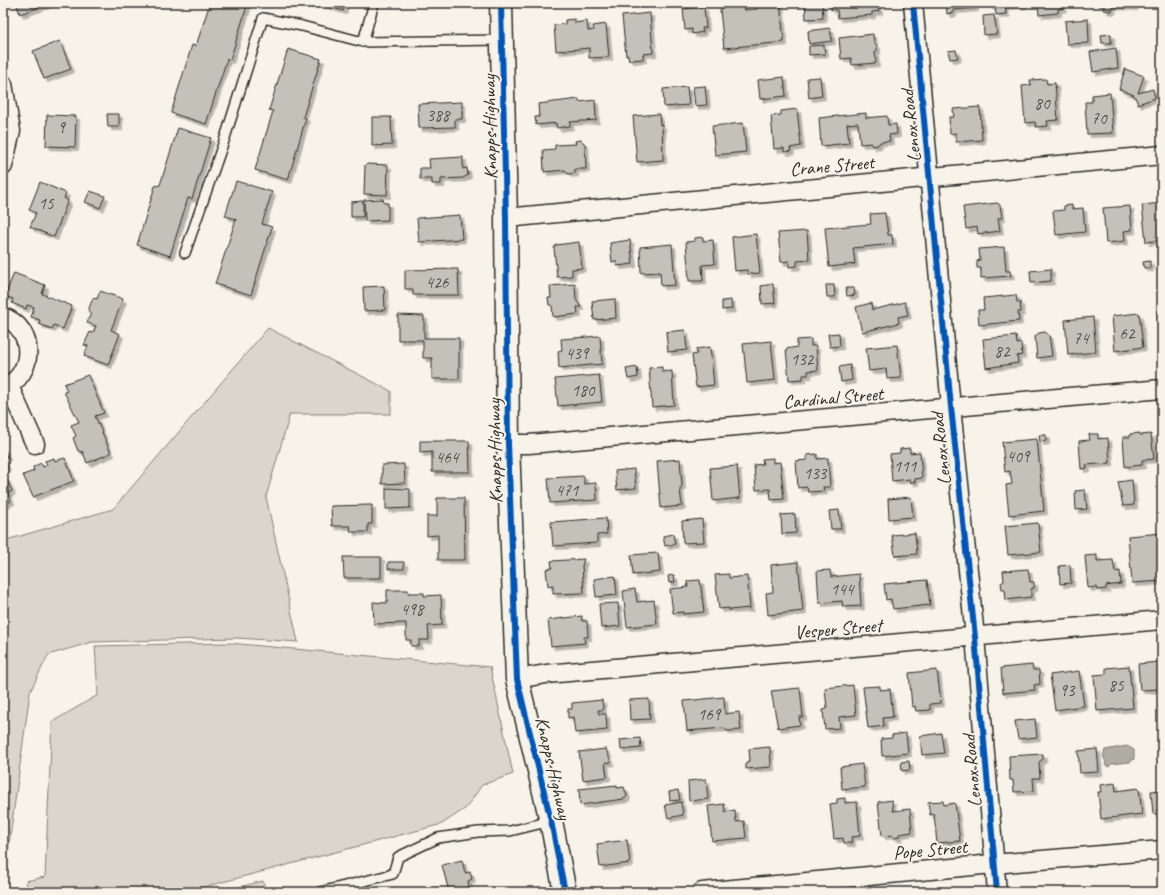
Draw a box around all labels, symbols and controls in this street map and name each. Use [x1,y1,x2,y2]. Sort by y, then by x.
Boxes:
street label: Knapps Highway [477,73,503,180]
street label: Lenox Road [895,86,927,163]
house number: 80 [1034,93,1051,114]
house number: 388 [427,105,452,126]
house number: 70 [1091,108,1108,129]
house number: 9 [57,117,66,138]
street label: Crane Street [789,150,877,182]
house number: 15 [38,193,55,214]
house number: 426 [426,272,450,293]
house number: 62 [1119,323,1136,344]
house number: 74 [1073,328,1091,349]
house number: 82 [994,341,1011,362]
house number: 439 [566,343,590,364]
house number: 132 [791,349,815,370]
house number: 180 [572,380,596,401]
street label: Cardinal Street [782,382,886,414]
street label: Knapps Highway [482,397,508,504]
street label: Lenox Road [925,409,957,486]
house number: 409 [1007,446,1031,467]
house number: 464 [436,447,461,468]
house number: 111 [894,456,918,477]
house number: 133 [804,463,828,484]
house number: 471 [556,480,580,501]
house number: 144 [831,579,856,600]
house number: 498 [401,599,426,620]
street label: Vesper Street [793,613,885,645]
house number: 85 [1108,675,1125,696]
house number: 93 [1059,680,1076,701]
house number: 169 [698,704,722,725]
street label: Knapps Highway [530,715,577,823]
street label: Lenox Road [957,731,987,808]
street label: Pope Street [892,835,970,865]

